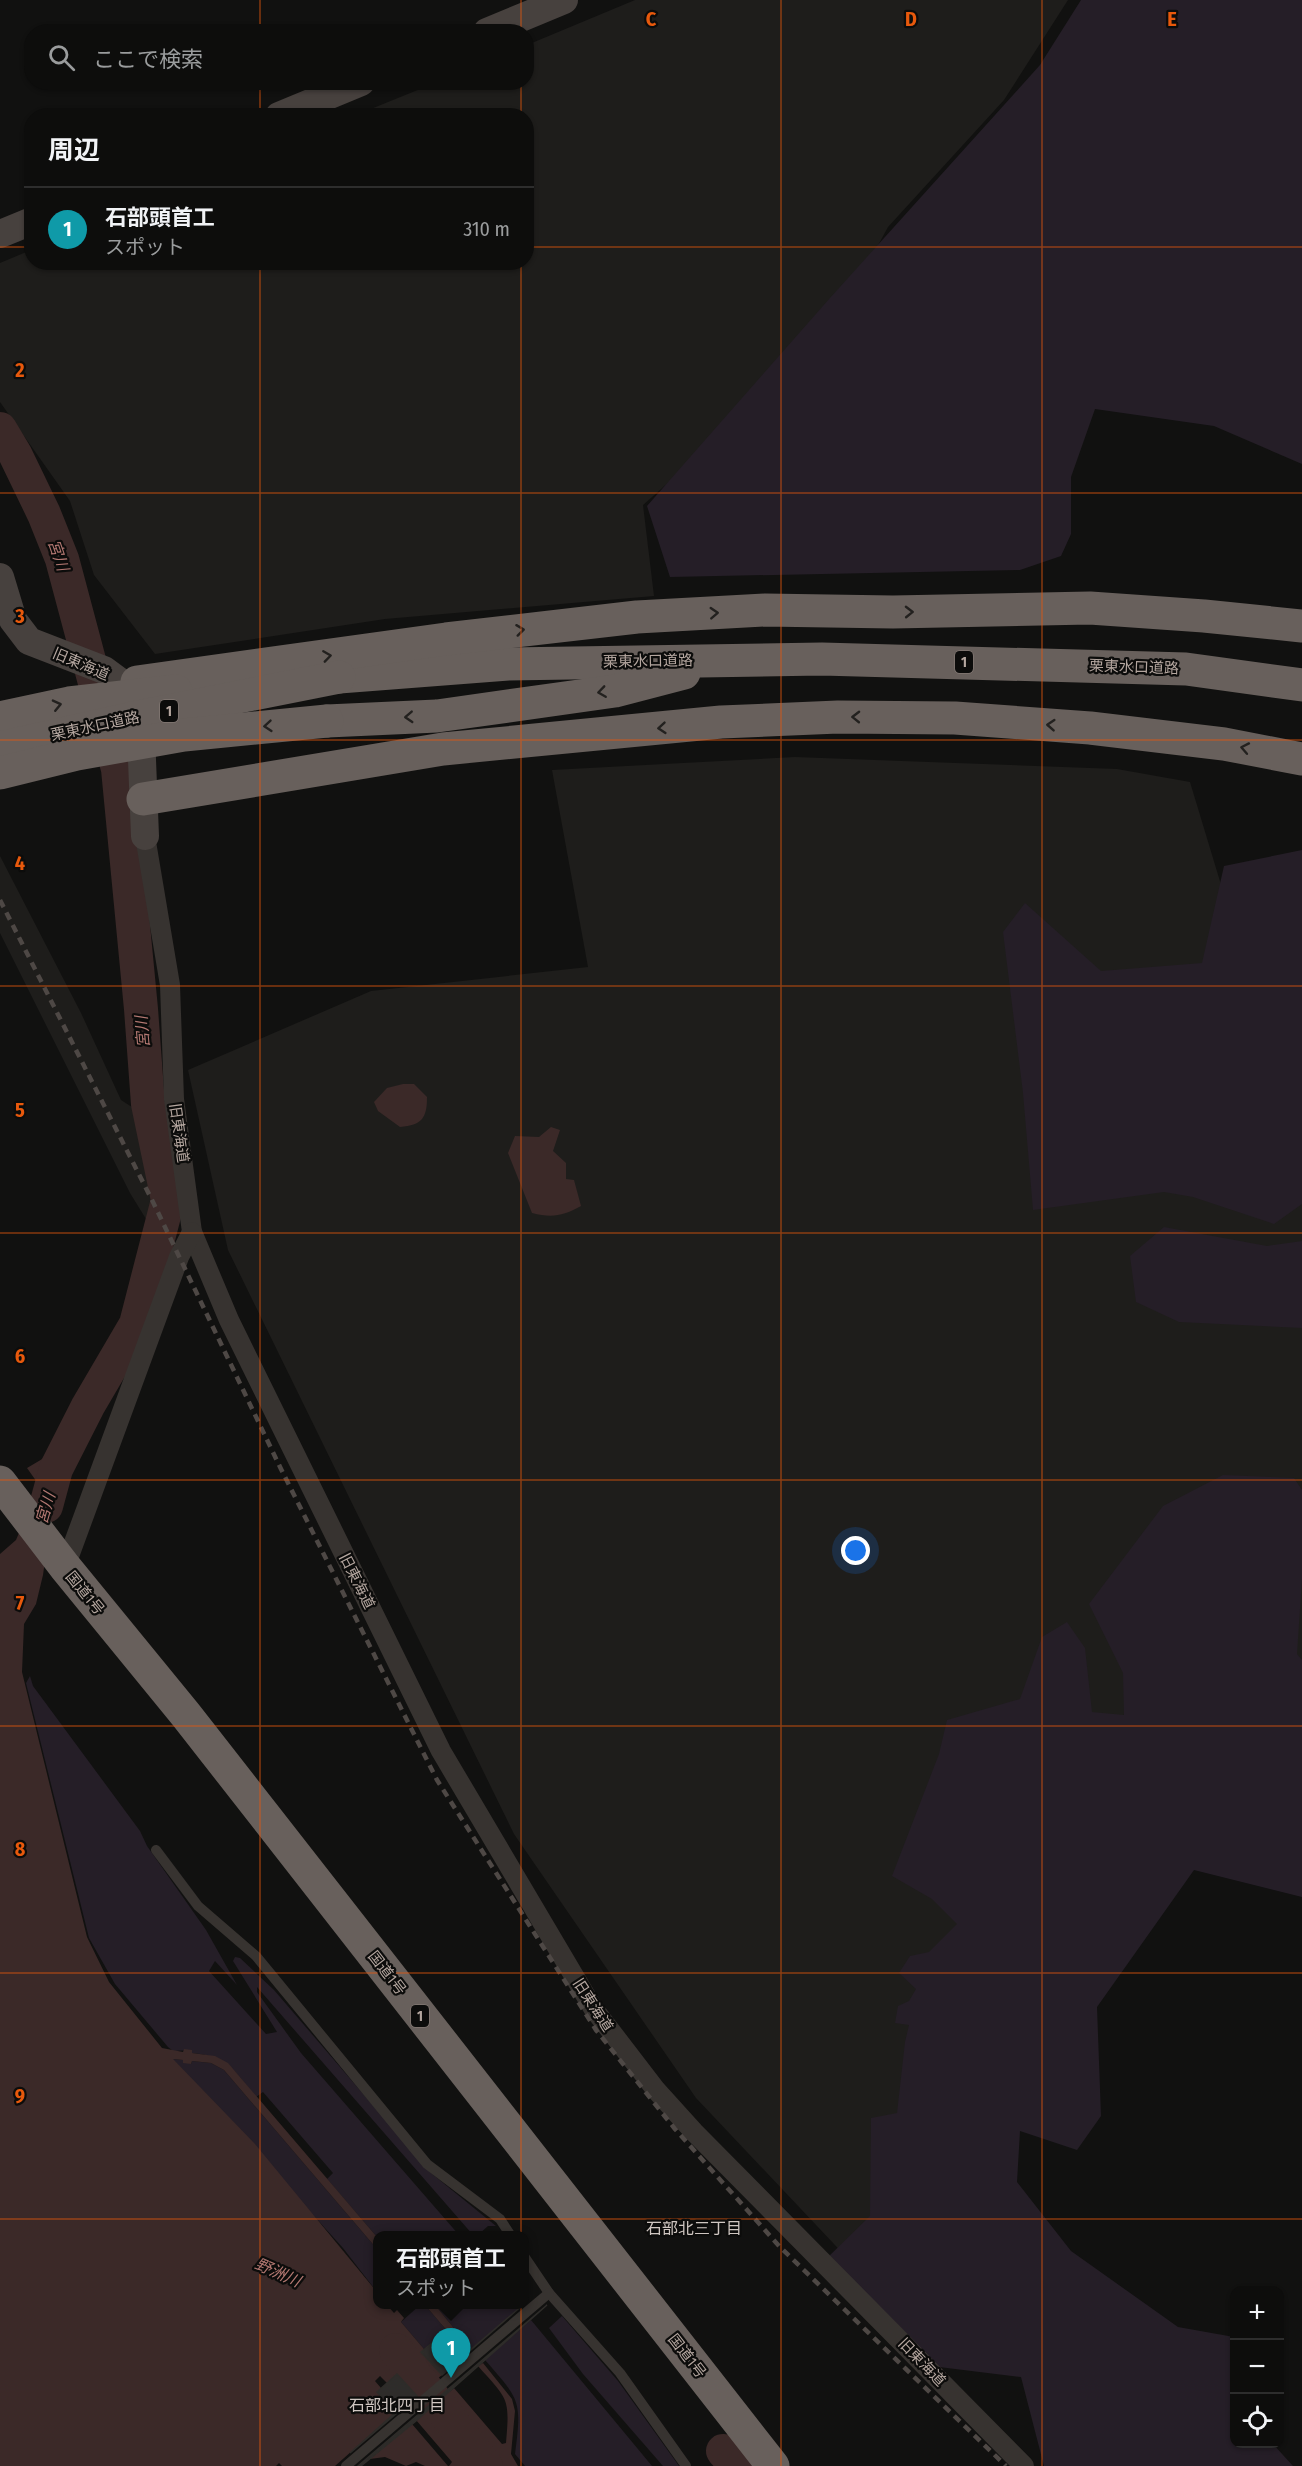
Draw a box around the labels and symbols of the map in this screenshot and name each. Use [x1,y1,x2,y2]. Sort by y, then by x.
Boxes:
text: C [646,7,657,31]
text: D [905,7,917,31]
text: E [1167,7,1177,31]
text: 2 [14,358,25,382]
water label: 宮川 [44,537,73,575]
text: 3 [14,604,25,628]
one-way arrow [904,605,913,618]
one-way arrow [710,606,719,619]
one-way arrow [515,625,525,637]
street label: 旧東海道 [50,644,112,684]
one-way arrow [322,650,331,662]
street label: 栗東水口道路 [603,651,693,671]
road number: 1 [955,651,973,673]
street label: 栗東水口道路 [1089,656,1179,678]
one-way arrow [598,686,607,698]
one-way arrow [52,700,62,713]
road number: 1 [160,700,178,722]
street label: 栗東水口道路 [49,708,141,744]
one-way arrow [404,710,413,723]
one-way arrow [852,711,861,723]
one-way arrow [264,719,273,732]
one-way arrow [1046,719,1056,732]
one-way arrow [657,721,666,734]
one-way arrow [1240,742,1250,755]
text: 4 [15,851,25,875]
water label: 宮川 [131,1013,153,1049]
text: 5 [15,1098,25,1122]
street label: 旧東海道 [166,1102,192,1164]
text: 6 [15,1344,25,1368]
water label: 宮川 [32,1488,60,1526]
your location [841,1536,870,1565]
street label: 旧東海道 [335,1550,379,1612]
street label: 国道1号 [62,1568,108,1618]
text: 7 [16,1591,25,1615]
text: 8 [15,1837,26,1861]
street label: 国道1号 [364,1947,410,1999]
street label: 旧東海道 [569,1975,617,2035]
road number: 1 [411,2005,429,2027]
text: 9 [15,2084,25,2108]
district label: 石部北三丁目 [646,2219,742,2238]
water label: 野洲川 [252,2254,305,2292]
pin: 1 [432,2328,470,2378]
street label: 国道1号 [664,2330,710,2382]
street label: 旧東海道 [895,2334,949,2390]
district label: 石部北四丁目 [349,2396,445,2415]

